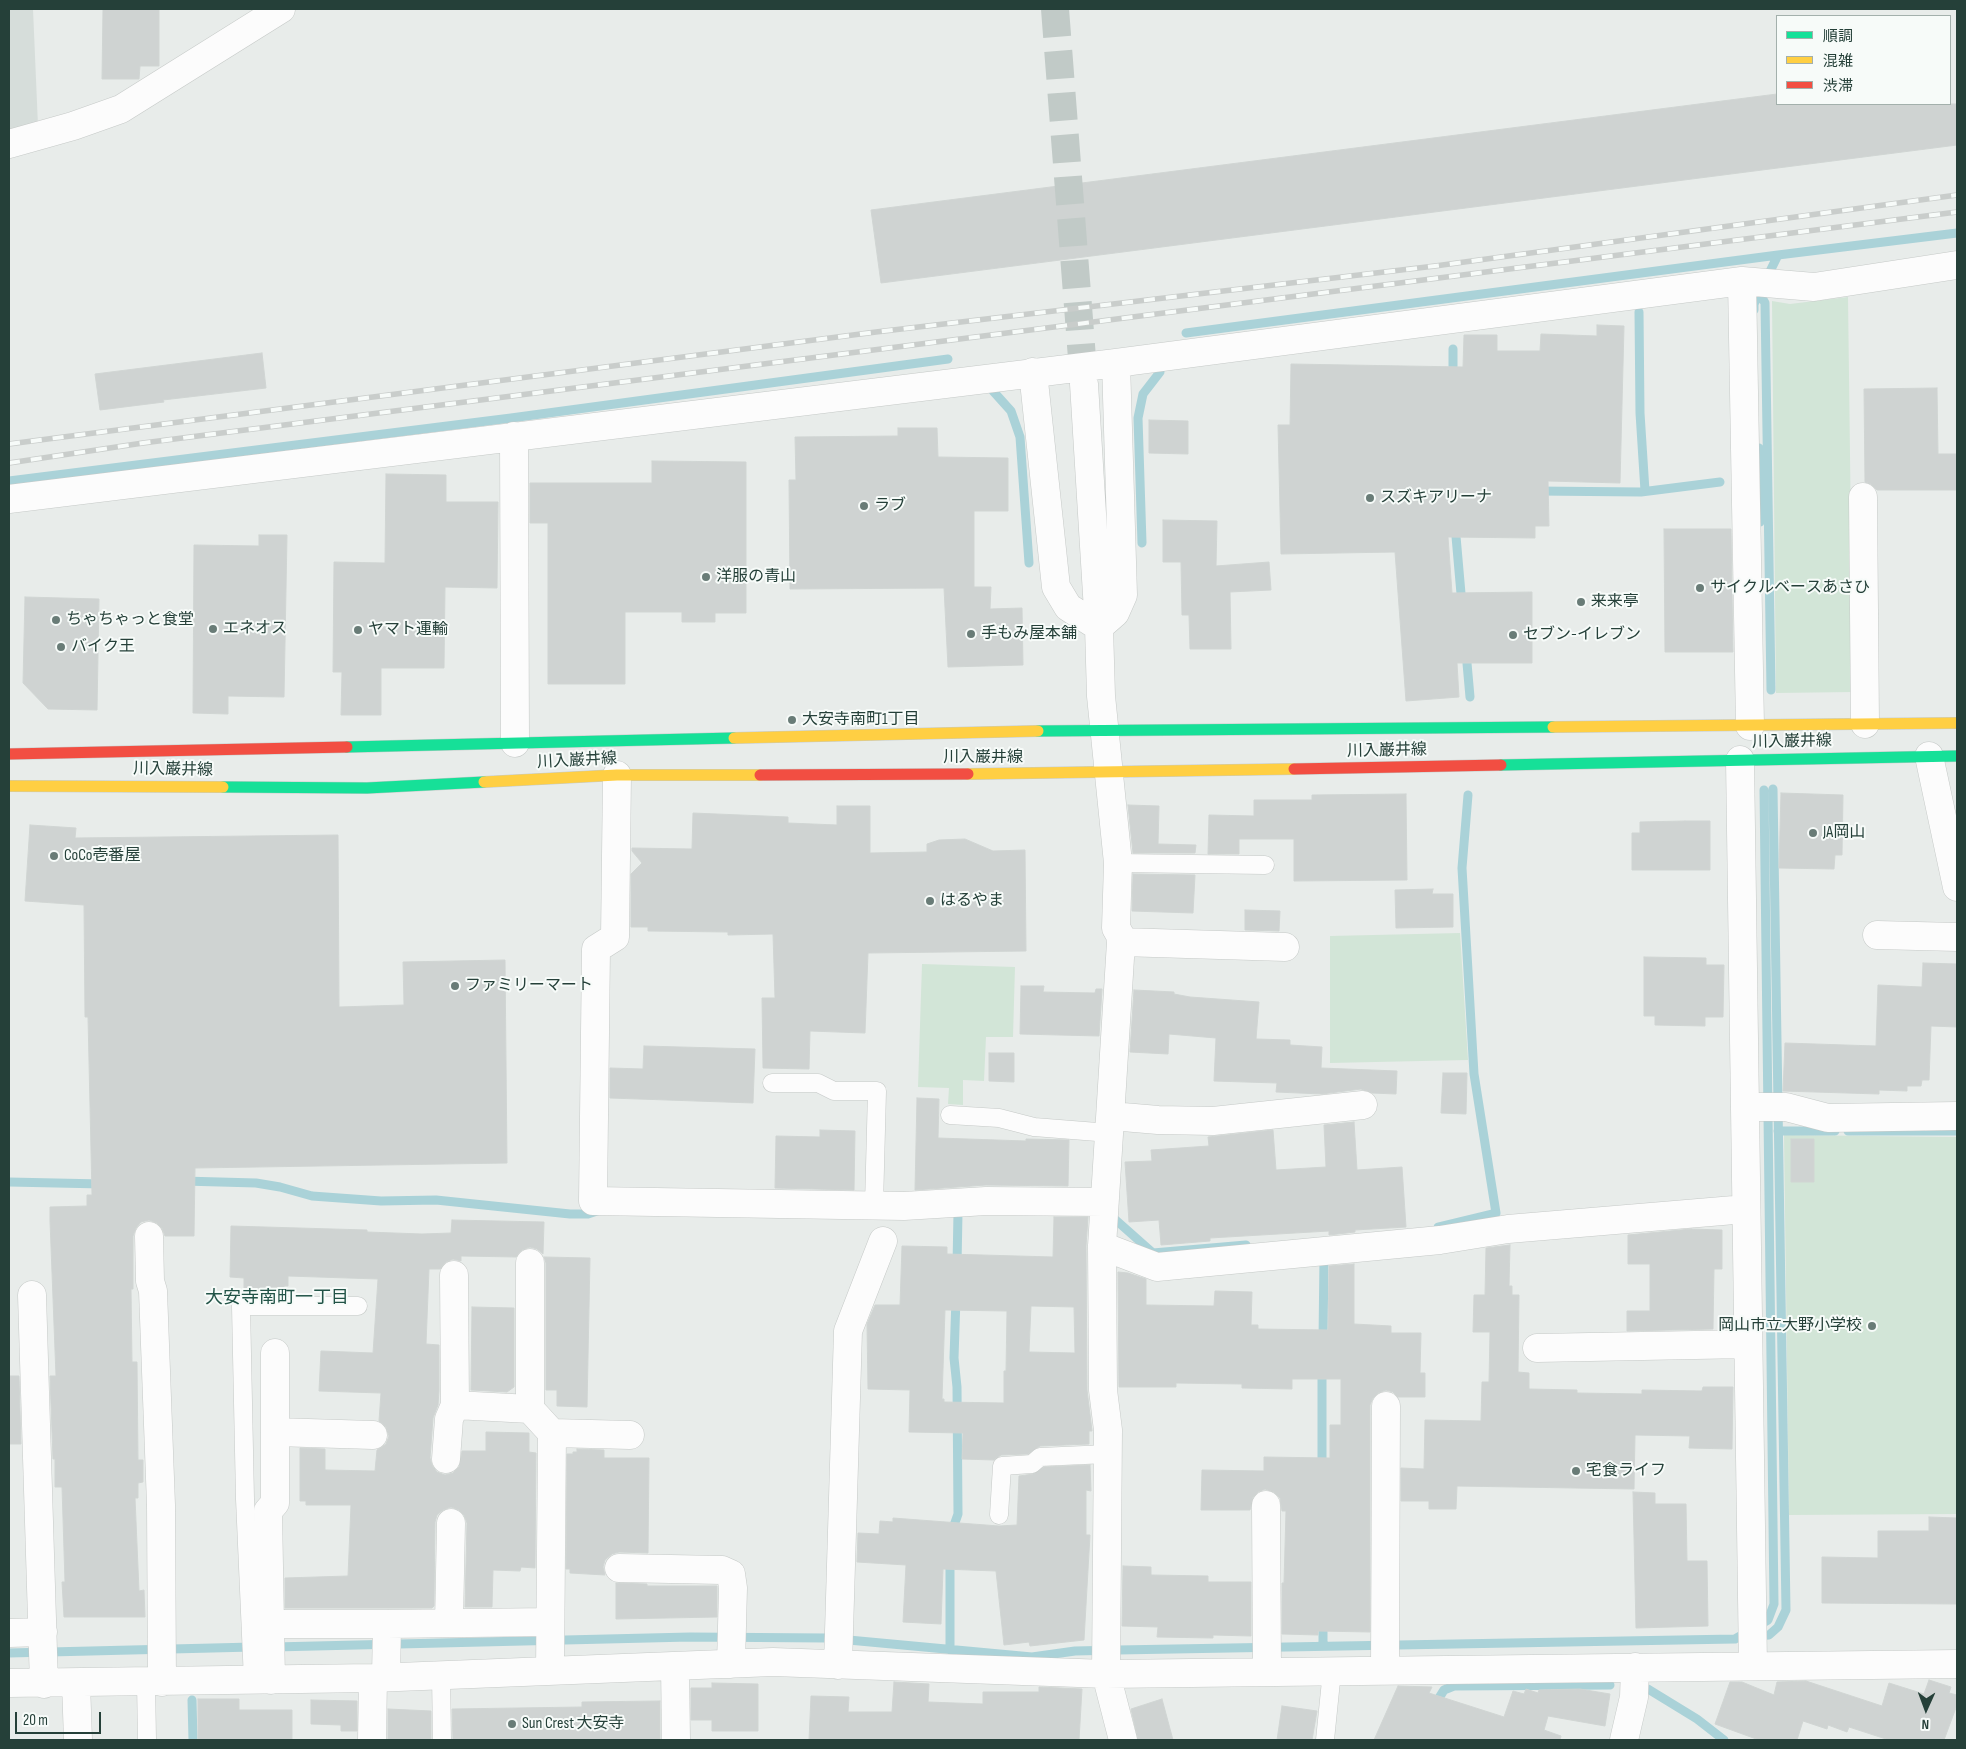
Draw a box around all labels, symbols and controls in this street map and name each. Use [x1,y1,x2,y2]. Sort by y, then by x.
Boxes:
legend [1776,15,1951,105]
text: 順調 [1823,27,1853,46]
text: 混雑 [1823,52,1853,71]
text: 渋滞 [1823,77,1853,96]
place label: スズキアリーナ [1380,488,1492,508]
marker: スズキアリーナ [1364,492,1376,504]
place label: ラブ [874,496,906,516]
marker: ラブ [858,500,870,512]
place label: 洋服の青山 [716,567,796,587]
marker: 洋服の青山 [700,571,712,583]
place label: サイクルベースあさひ [1710,578,1870,598]
marker: サイクルベースあさひ [1694,582,1706,594]
place label: 来来亭 [1591,592,1639,612]
marker: 来来亭 [1575,596,1587,608]
place label: ちゃちゃっと食堂 [66,610,194,630]
marker: ちゃちゃっと食堂 [50,614,62,626]
place label: エネオス [223,619,287,639]
place label: ヤマト運輸 [368,620,448,640]
marker: エネオス [207,623,219,635]
marker: ヤマト運輸 [352,624,364,636]
place label: 手もみ屋本舗 [981,624,1077,644]
place label: セブン-イレブン [1523,625,1641,645]
marker: 手もみ屋本舗 [965,628,977,640]
marker: セブン-イレブン [1507,629,1519,641]
place label: バイク王 [71,637,135,657]
marker: バイク王 [55,641,67,653]
place label: 大安寺南町1丁目 [802,710,920,730]
marker: 大安寺南町1丁目 [786,714,798,726]
street label: 川入巌井線 [1752,732,1832,752]
street label: 川入巌井線 [1347,741,1427,761]
street label: 川入巌井線 [943,748,1023,768]
street label: 川入巌井線 [537,749,617,773]
street label: 川入巌井線 [133,760,213,780]
place label: JA岡山 [1823,823,1865,843]
marker: JA岡山 [1807,827,1819,839]
place label: CoCo壱番屋 [64,846,141,866]
marker: CoCo壱番屋 [48,850,60,862]
place label: はるやま [940,891,1004,911]
marker: はるやま [924,895,936,907]
place label: ファミリーマート [465,976,593,996]
marker: ファミリーマート [449,980,461,992]
district label: 大安寺南町一丁目 [205,1287,349,1309]
place label: 岡山市立大野小学校 [1718,1316,1862,1336]
marker: 岡山市立大野小学校 [1866,1320,1878,1332]
place label: 宅食ライフ [1586,1461,1666,1481]
marker: 宅食ライフ [1570,1465,1582,1477]
north arrow [1901,1684,1951,1734]
scale bar [18,1702,104,1734]
text: 20 m [23,1711,48,1730]
place label: Sun Crest 大安寺 [522,1714,625,1734]
text: N [1921,1716,1930,1733]
marker: Sun Crest 大安寺 [506,1718,518,1730]

